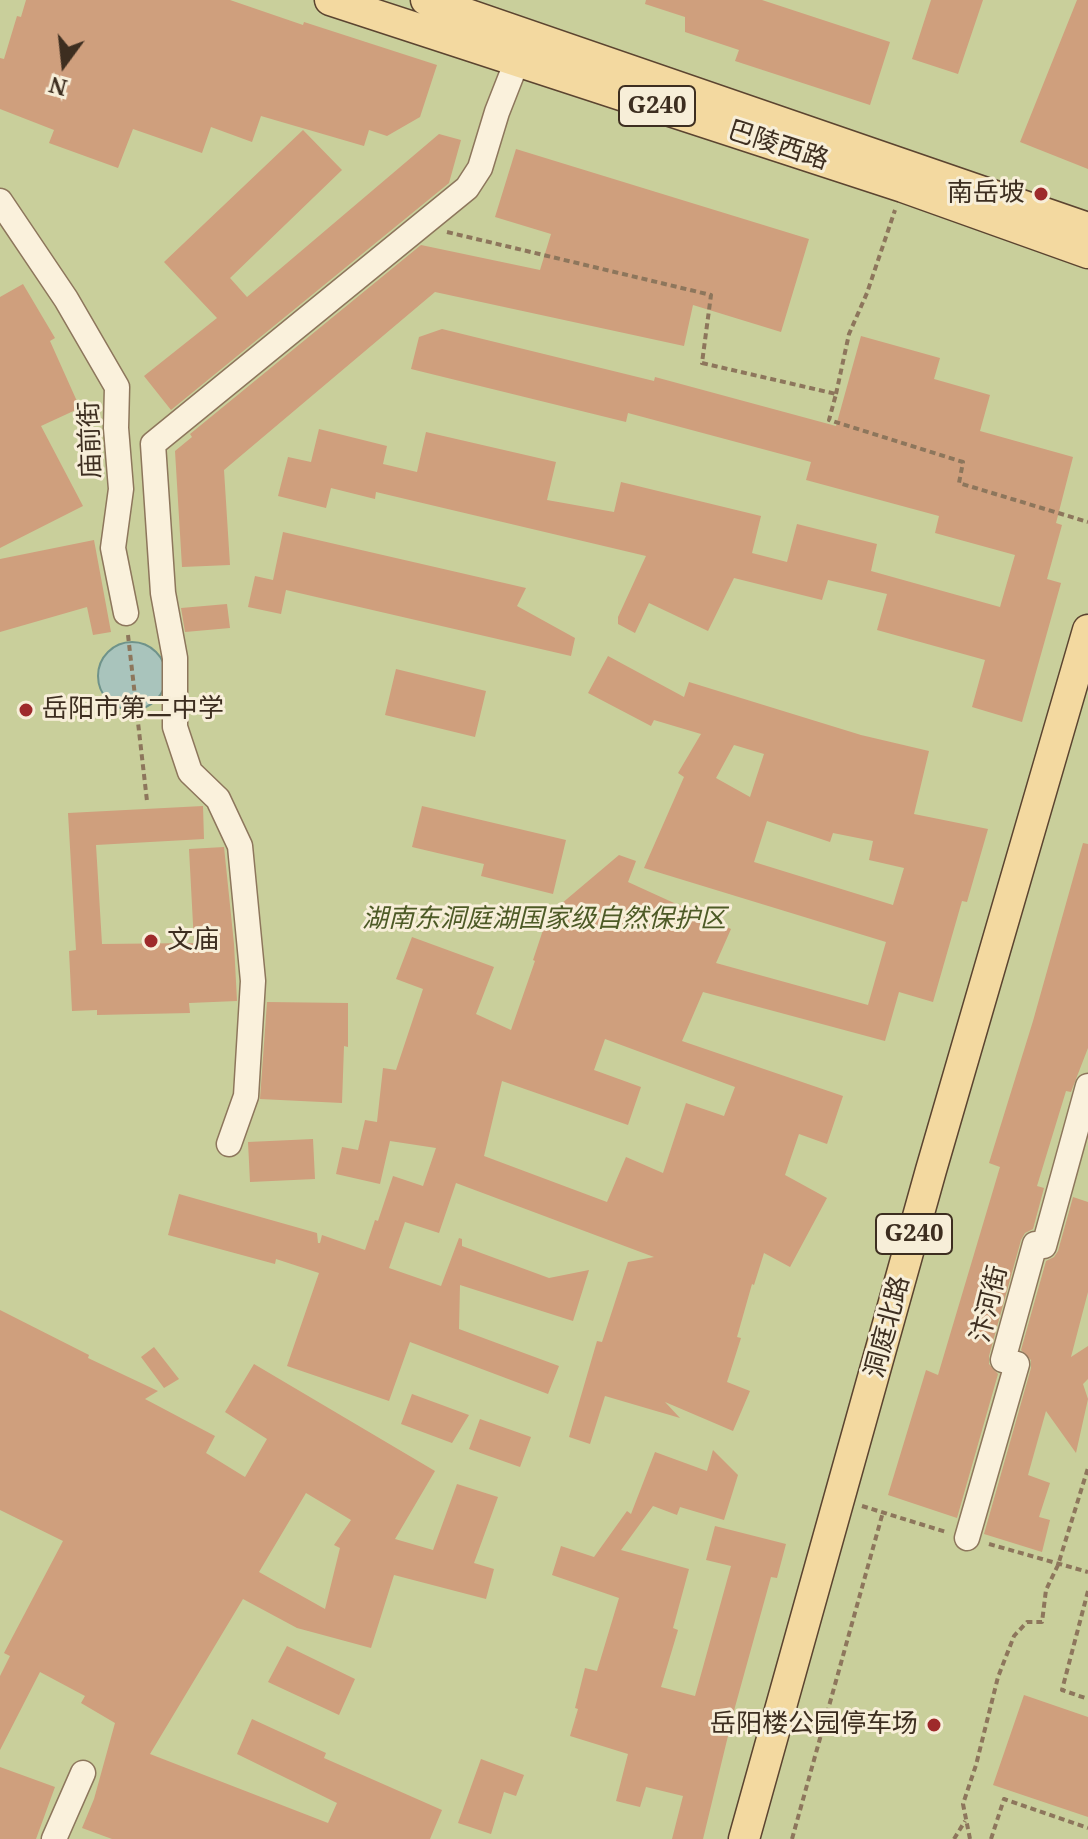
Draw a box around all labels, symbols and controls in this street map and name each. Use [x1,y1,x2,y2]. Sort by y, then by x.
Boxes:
north arrow [24,24,104,104]
text: N [46,70,70,104]
road number: G240 [619,86,695,126]
street label: 巴陵西路 [724,115,832,177]
place label: 南岳坡 [947,178,1025,210]
marker: 南岳坡 [1032,185,1050,203]
street label: 庙前街 [74,400,108,480]
place label: 岳阳市第二中学 [42,694,224,726]
marker: 岳阳市第二中学 [17,701,35,719]
park label: 湖南东洞庭湖国家级自然保护区 [362,904,726,936]
place label: 文庙 [167,925,219,957]
marker: 文庙 [142,932,160,950]
road number: G240 [876,1214,952,1254]
street label: 汴河街 [965,1262,1015,1346]
street label: 洞庭北路 [859,1273,917,1381]
place label: 岳阳楼公园停车场 [710,1709,918,1741]
marker: 岳阳楼公园停车场 [925,1716,943,1734]

